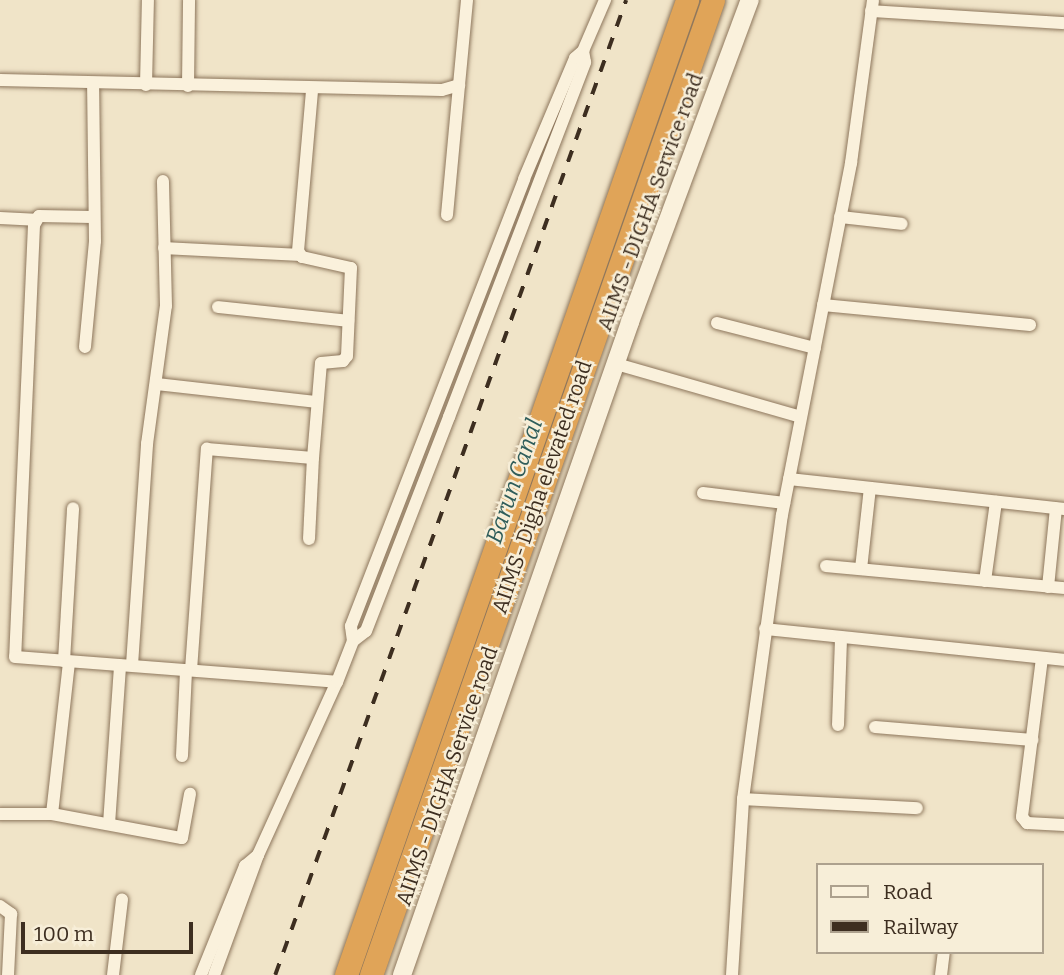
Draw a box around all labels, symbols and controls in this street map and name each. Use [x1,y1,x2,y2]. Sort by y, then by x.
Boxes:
street label: AIIMS - DIGHA Service road [592,70,708,334]
street label: AIIMS- Digha elevated road [487,357,597,617]
water label: Barun Canal [480,415,548,547]
street label: AIIMS - DIGHA Service road [391,643,503,909]
legend [816,863,1043,954]
text: Road [883,879,932,905]
scale bar [24,908,196,952]
text: Railway [883,914,958,940]
text: 100 m [34,921,94,947]

